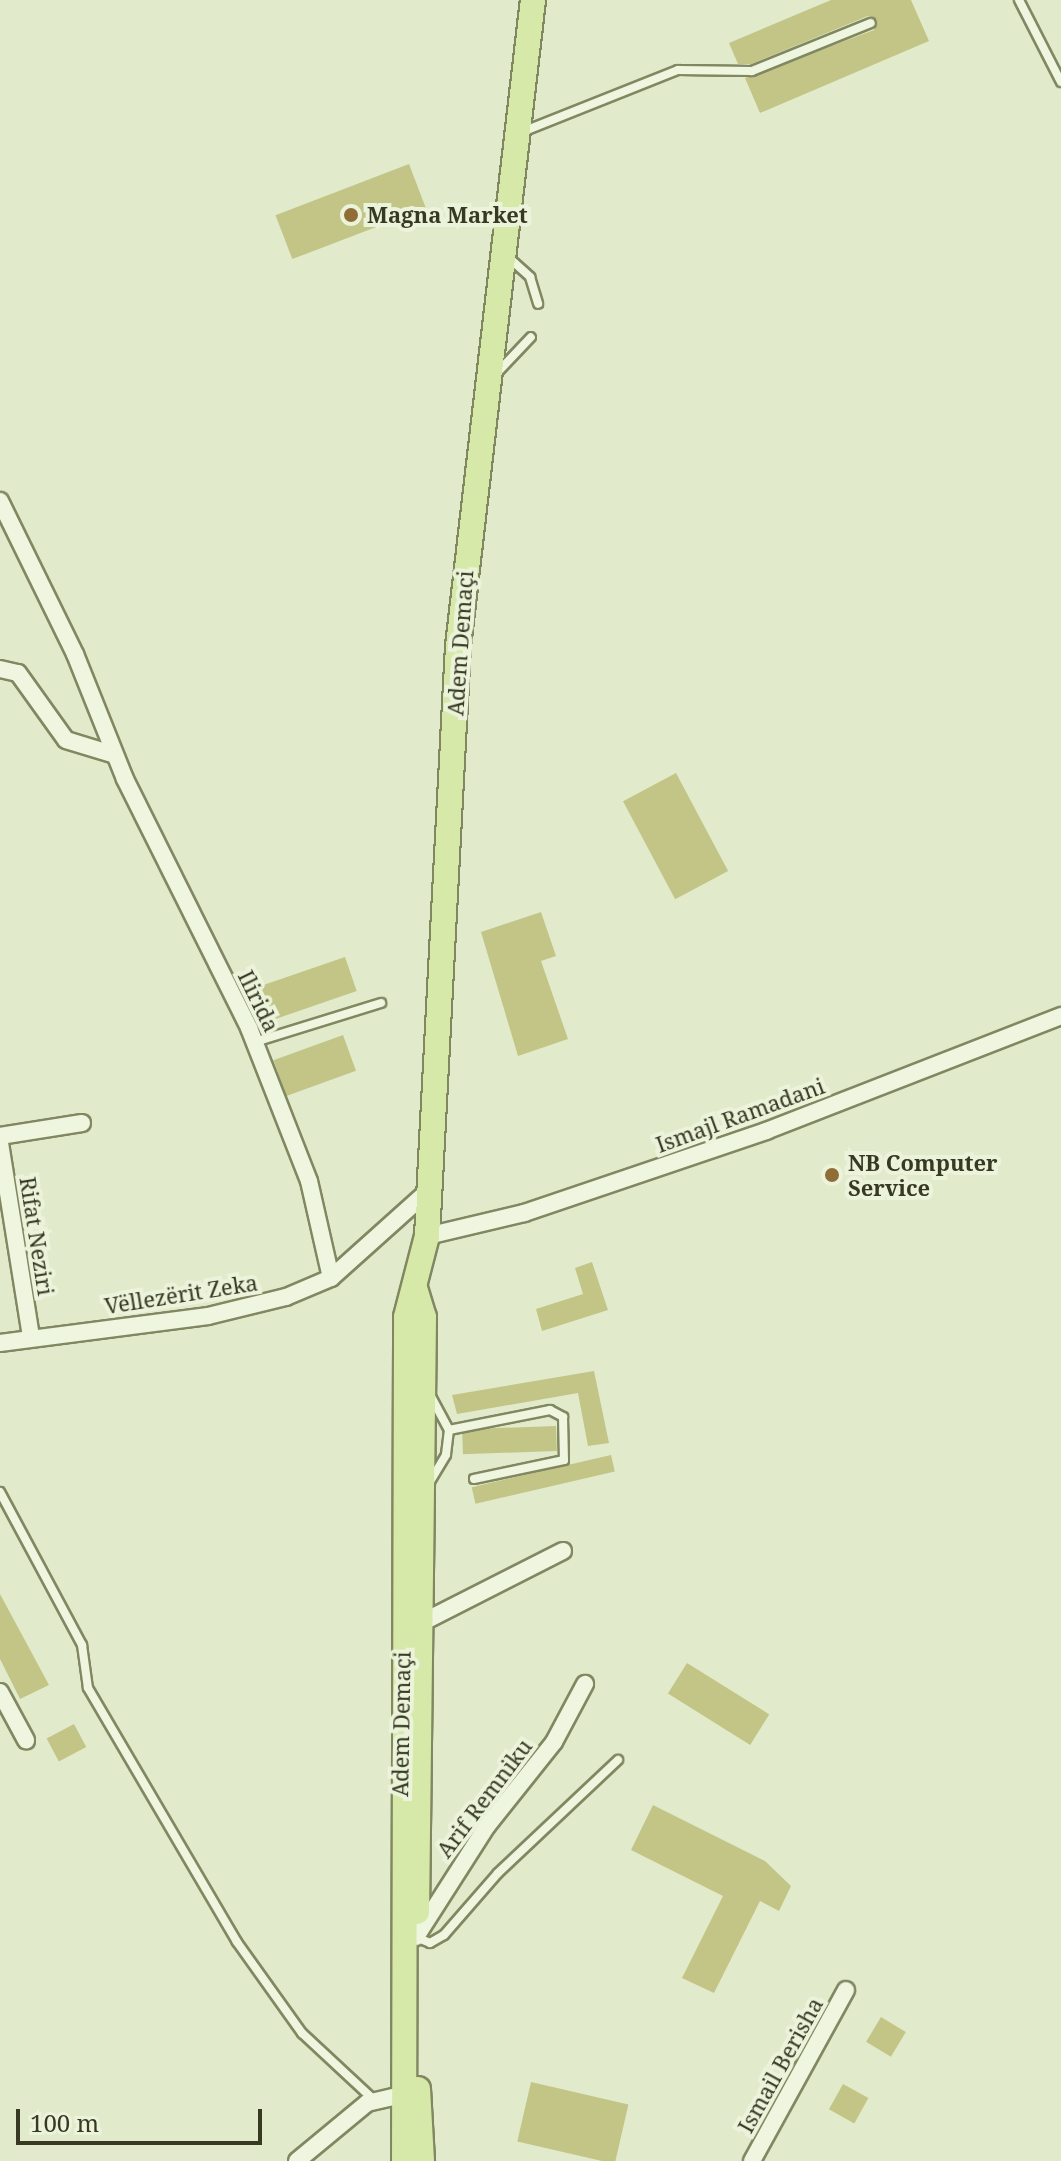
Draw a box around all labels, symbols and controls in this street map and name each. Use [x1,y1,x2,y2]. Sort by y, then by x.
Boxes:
place label: Magna Market [367,202,528,228]
marker: Magna Market [342,206,360,224]
street label: Adem Demaçi [442,569,478,717]
street label: Ilirida [233,966,285,1036]
street label: Ismajl Ramadani [652,1072,828,1158]
place label: NB Computer Service [848,1149,998,1200]
marker: NB Computer Service [823,1166,841,1184]
street label: Rifat Neziri [15,1175,59,1297]
street label: Vëllezërit Zeka [103,1269,259,1319]
street label: Adem Demaçi [387,1651,415,1797]
street label: Arif Remniku [431,1733,537,1863]
street label: Ismail Berisha [732,1993,828,2137]
scale bar [20,2093,266,2143]
text: 100 m [30,2106,99,2139]

